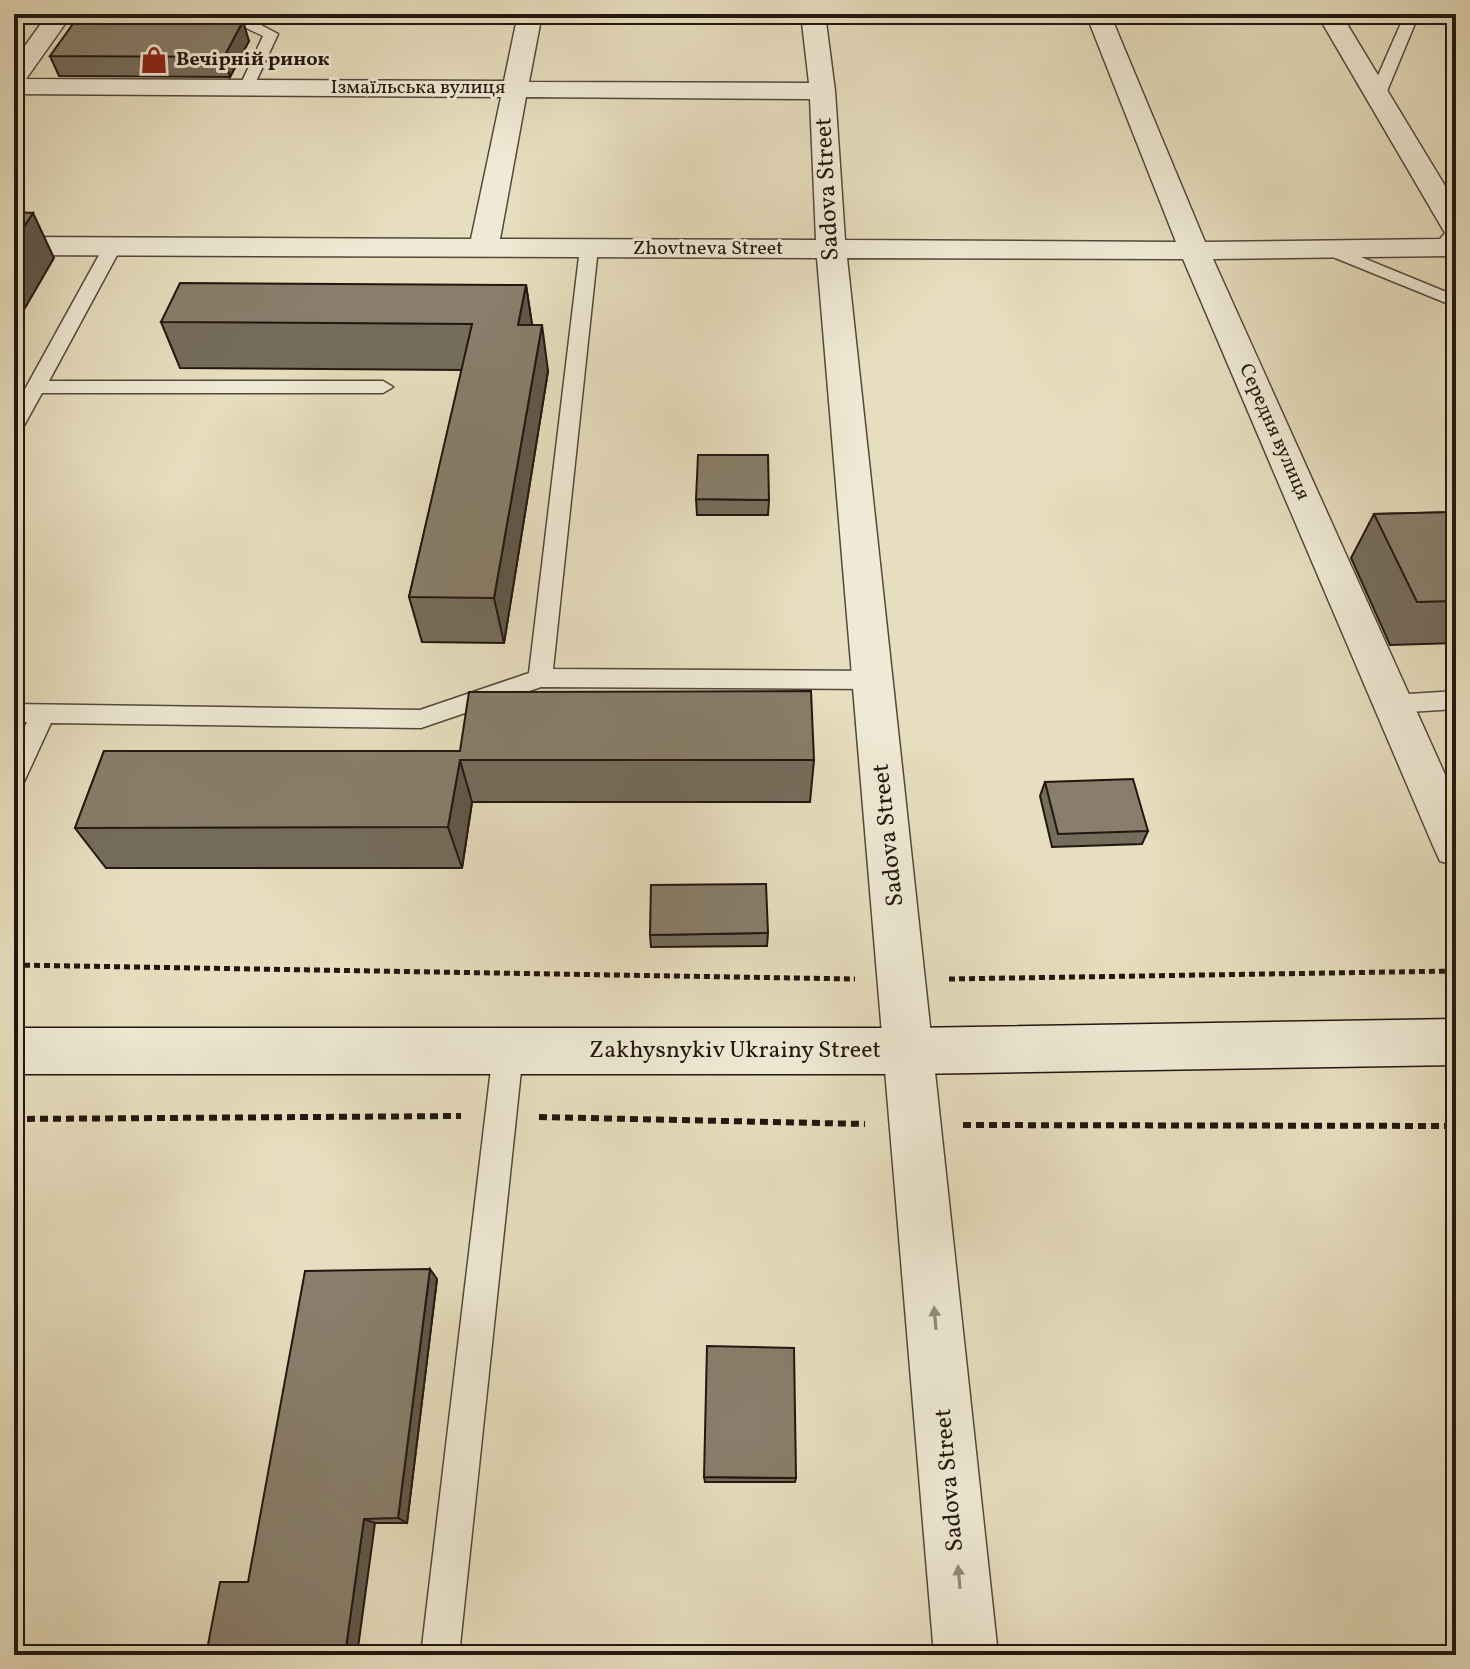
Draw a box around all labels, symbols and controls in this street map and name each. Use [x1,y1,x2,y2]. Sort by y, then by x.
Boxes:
shop icon: Вечірній ринок [139,45,169,75]
place label: Вечірній ринок [176,46,330,74]
street label: Ізмаїльська вулиця [331,74,505,102]
street label: Sadova Street [807,116,849,262]
street label: Zhovtneva Street [633,235,783,263]
street label: Середня вулиця [1231,359,1317,505]
street label: Sadova Street [865,762,913,908]
street label: Zakhysnykiv Ukrainy Street [589,1034,881,1068]
one-way arrow [928,1306,941,1331]
street label: Sadova Street [927,1407,973,1553]
one-way arrow [952,1564,965,1589]

